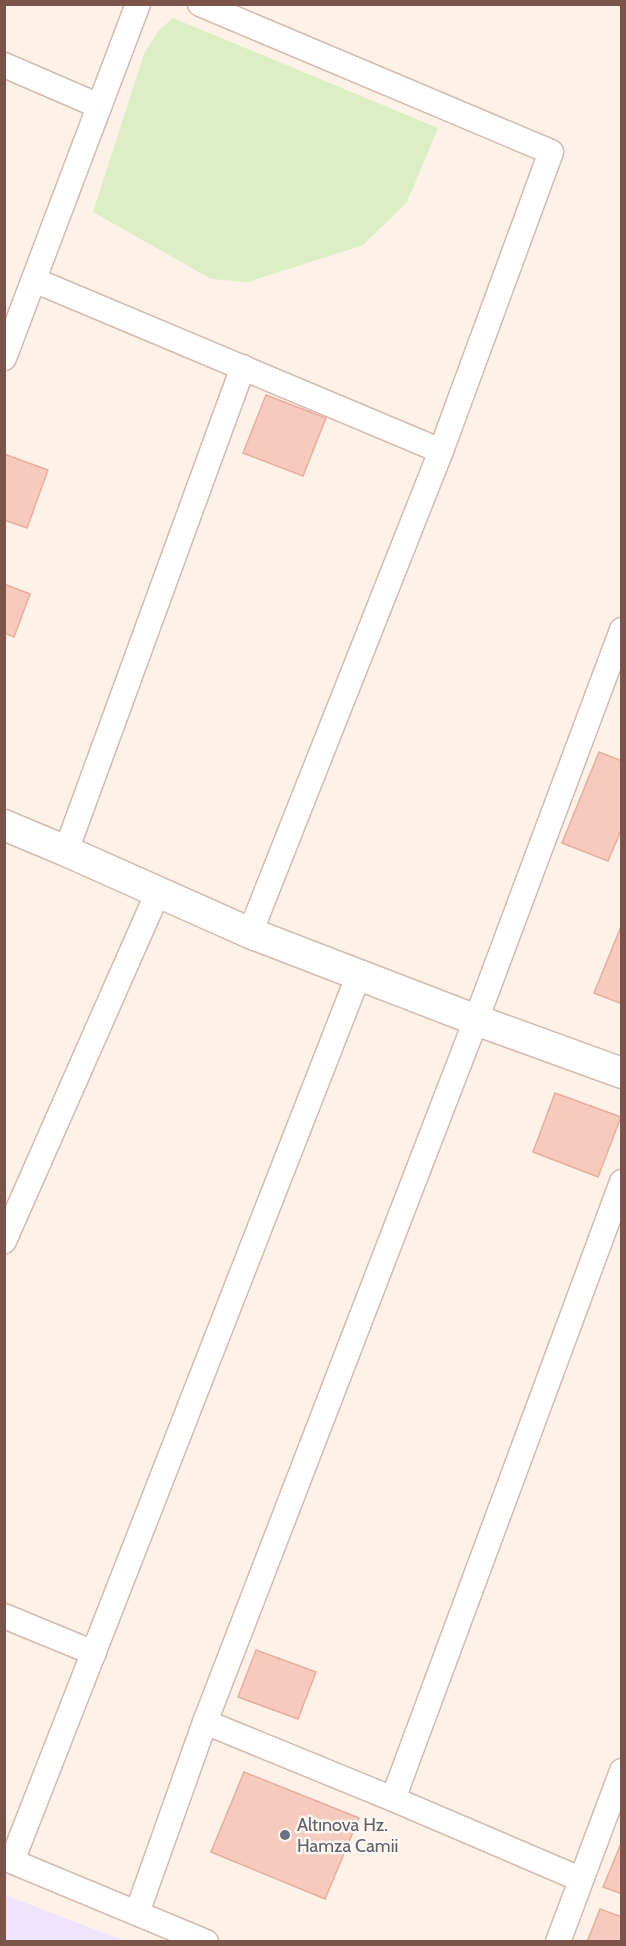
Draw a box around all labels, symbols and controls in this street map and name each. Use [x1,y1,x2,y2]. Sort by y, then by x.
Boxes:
place label: Altınova Hz. Hamza Camii [297,1814,398,1857]
marker: Altınova Hz. Hamza Camii [278,1828,292,1842]

